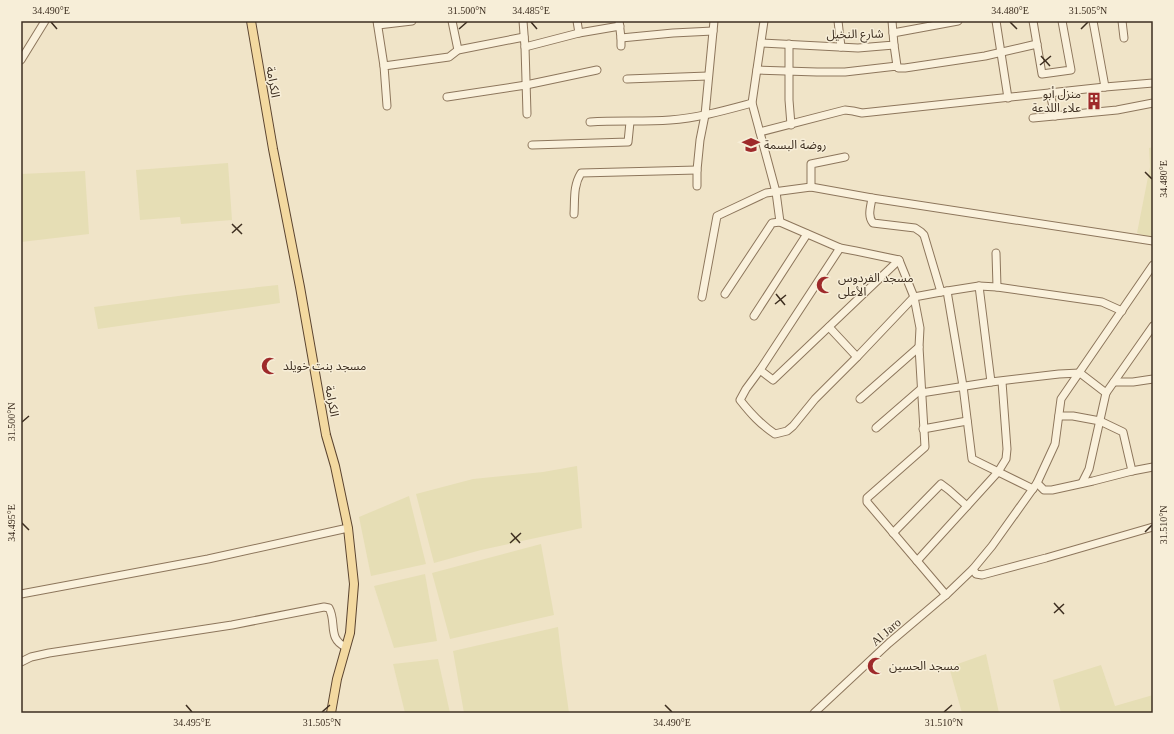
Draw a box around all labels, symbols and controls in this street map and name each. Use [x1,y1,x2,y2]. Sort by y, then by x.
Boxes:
text: 34.490°E [32,5,70,16]
text: 31.500°N [448,5,486,16]
text: 34.485°E [512,5,550,16]
text: 34.480°E [991,5,1029,16]
text: 31.505°N [1069,5,1107,16]
street label: شارع النخيل [826,27,884,43]
street label: الكرامة [263,65,283,99]
place label: منزل أبو علاء اللدعة [1032,86,1081,115]
building icon: منزل أبو علاء اللدعة [1084,91,1104,111]
school or university icon: روضة البسمة [741,135,761,155]
place label: روضة البسمة [764,138,827,152]
text: 34.480°E [1158,160,1169,198]
place label: مسجد الفردوس الأعلى [838,271,913,299]
mosque icon: مسجد الفردوس الأعلى [815,275,835,295]
mosque icon: مسجد بنت خويلد [260,356,280,376]
place label: مسجد بنت خويلد [283,359,366,373]
street label: الكرامة [322,384,342,418]
text: 31.500°N [6,403,17,441]
text: 34.495°E [6,504,17,542]
text: 31.510°N [1158,506,1169,544]
street label: Al Jaro [868,615,904,649]
mosque icon: مسجد الحسين [866,656,886,676]
place label: مسجد الحسين [889,659,960,673]
text: 34.495°E [173,717,211,728]
text: 31.505°N [303,717,341,728]
text: 34.490°E [653,717,691,728]
text: 31.510°N [925,717,963,728]

